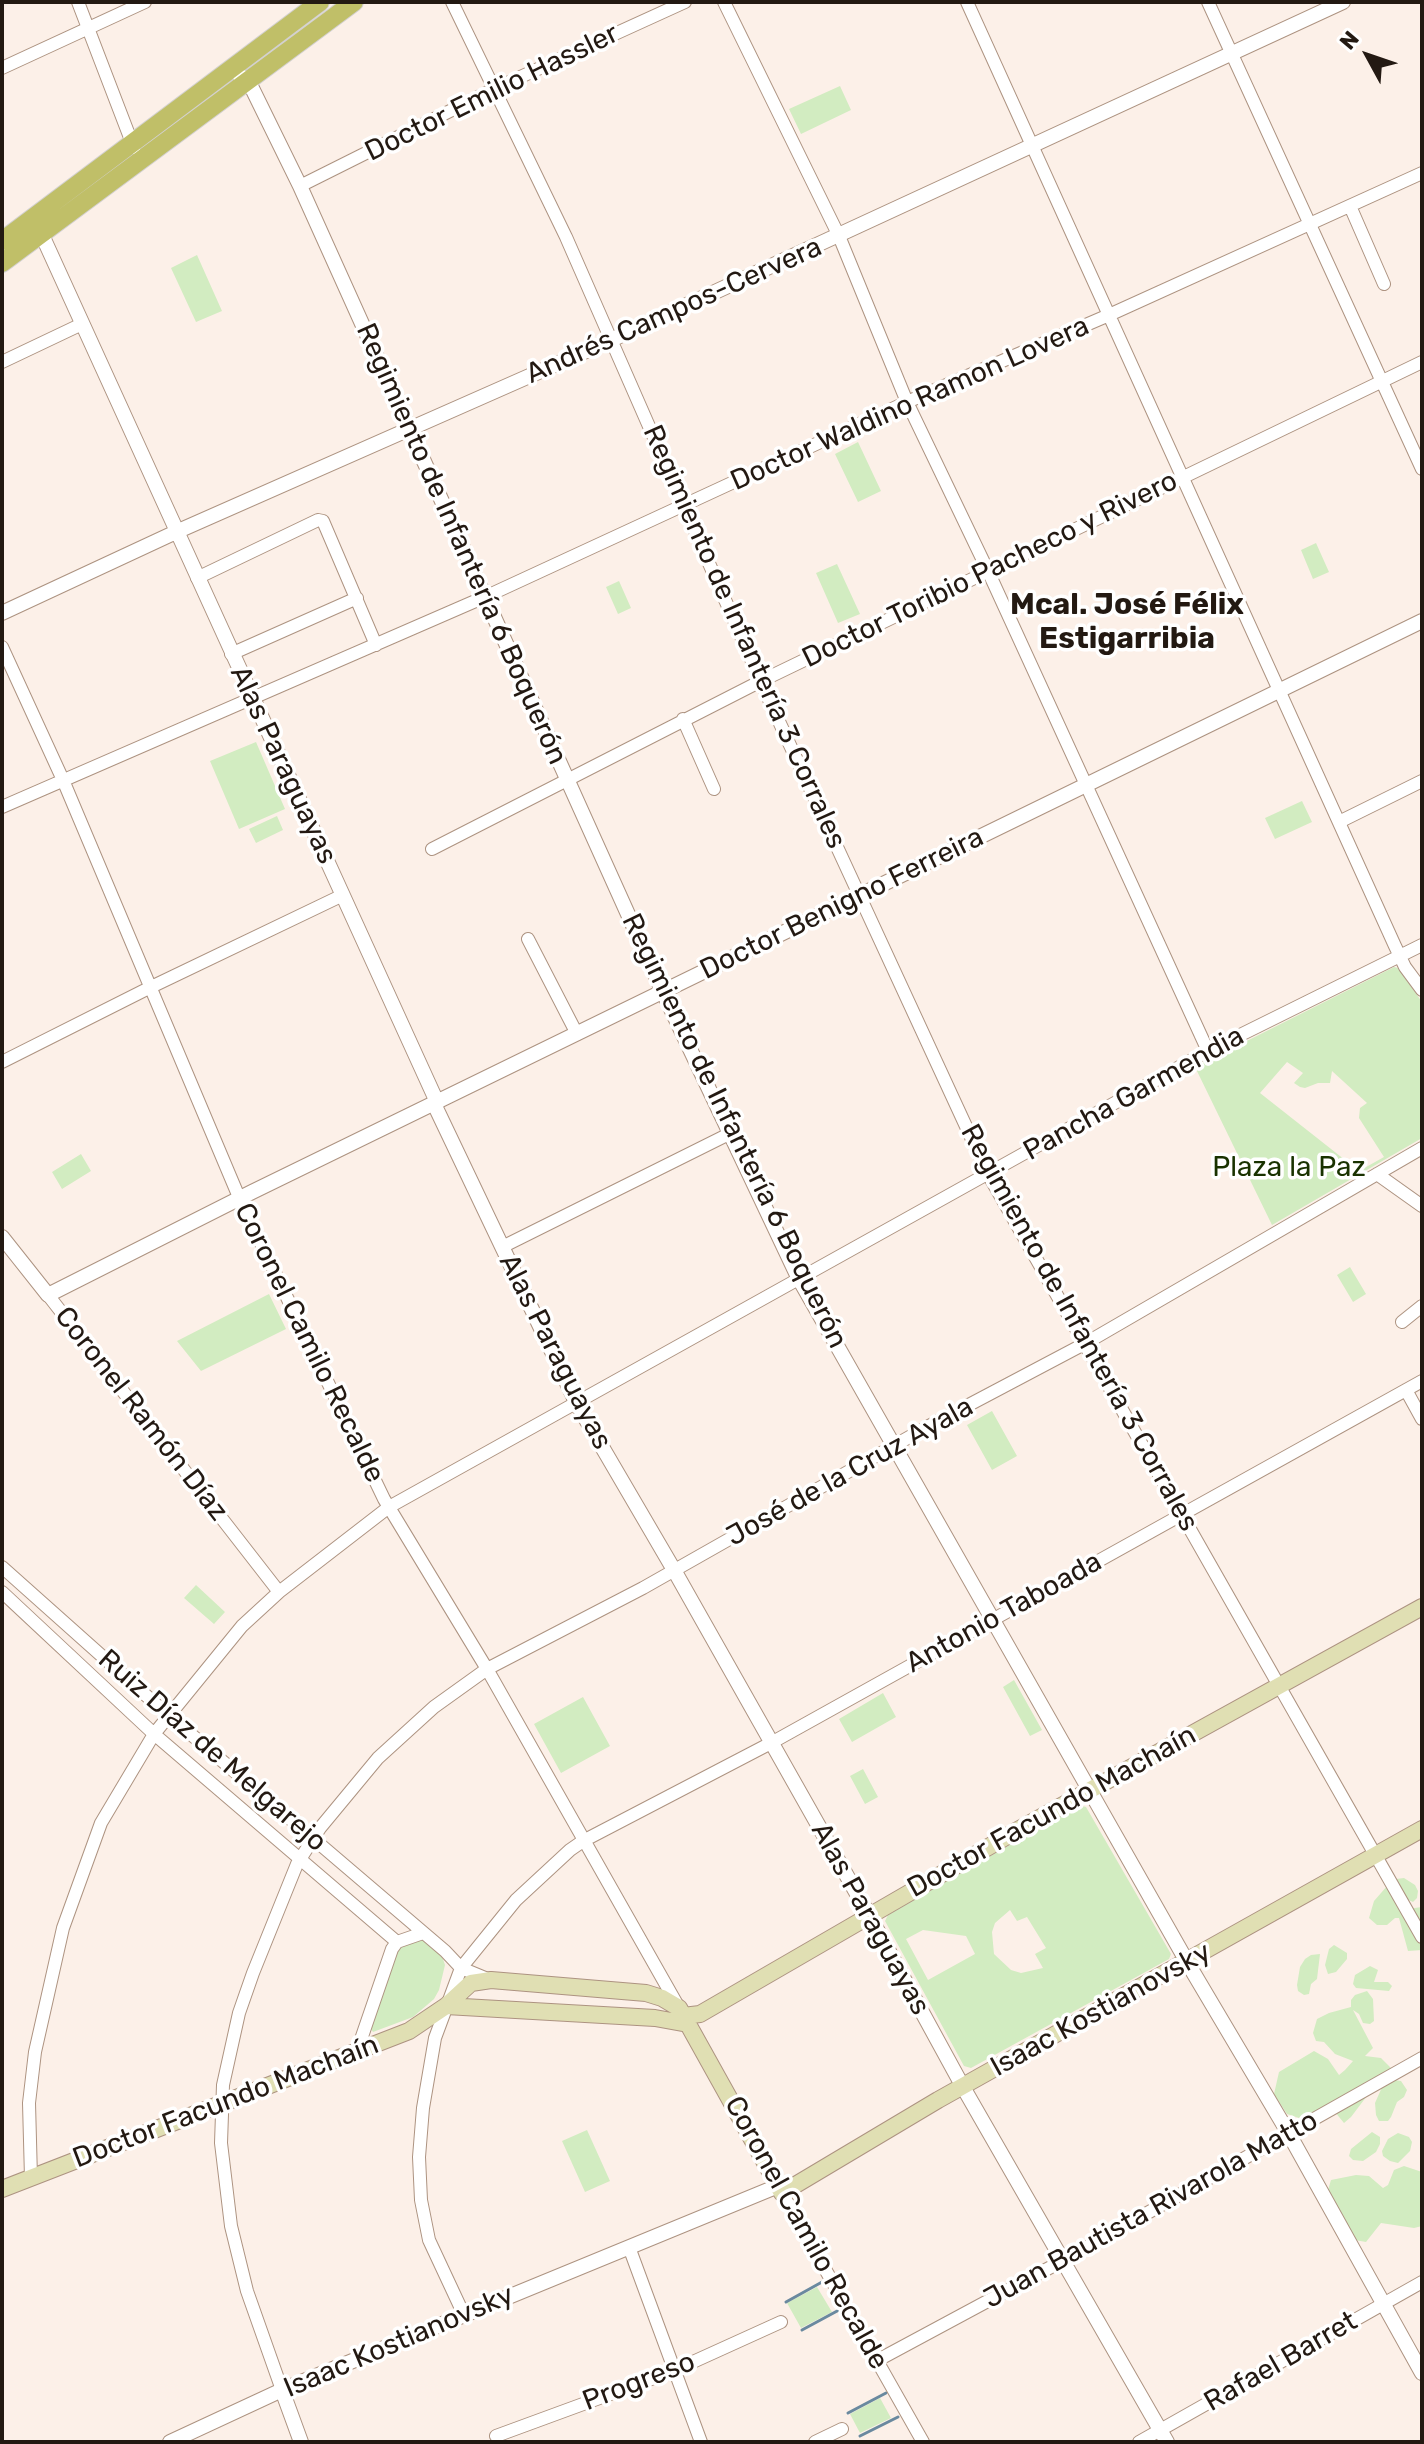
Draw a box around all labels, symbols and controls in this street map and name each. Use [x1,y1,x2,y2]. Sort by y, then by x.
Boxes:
north arrow [1328,16,1408,96]
street label: Doctor Emilio Hassler [360,17,624,169]
text: N [1334,26,1365,55]
street label: Andrés Campos-Cervera [521,230,827,392]
street label: Doctor Waldino Ramon Lovera [726,310,1094,498]
street label: Regimiento de Infantería 6 Boquerón [348,318,574,770]
street label: Regimiento de Infantería 3 Corrales [635,420,853,854]
street label: Doctor Toribio Pacheco y Rivero [797,464,1183,676]
district label: Mcal. José Félix Estigarribia [1010,587,1244,658]
street label: Alas Paraguayas [222,661,344,869]
street label: Doctor Benigno Ferreira [695,821,989,987]
street label: Regimiento de Infantería 6 Boquerón [614,908,854,1354]
street label: Pancha Garmendia [1018,1020,1250,1168]
street label: Regimiento de Infantería 3 Corrales [953,1119,1205,1537]
park label: Plaza la Paz [1212,1151,1366,1185]
street label: Coronel Camilo Recalde [227,1198,391,1488]
street label: Alas Paraguayas [491,1249,619,1455]
street label: Coronel Ramón Díaz [47,1300,235,1528]
street label: José de la Cruz Ayala [721,1390,979,1554]
street label: Antonio Taboada [900,1545,1108,1681]
street label: Ruiz Díaz de Melgarejo [91,1643,333,1859]
street label: Doctor Facundo Machaín [902,1719,1202,1905]
street label: Alas Paraguayas [803,1817,937,2021]
street label: Isaac Kostianovsky [985,1936,1217,2084]
street label: Doctor Facundo Machaín [68,2028,384,2176]
street label: Coronel Camilo Recalde [717,2091,895,2375]
street label: Juan Bautista Rivarola Matto [978,2104,1324,2316]
street label: Isaac Kostianovsky [279,2278,519,2406]
street label: Rafael Barret [1199,2305,1363,2419]
street label: Progreso [578,2345,700,2419]

